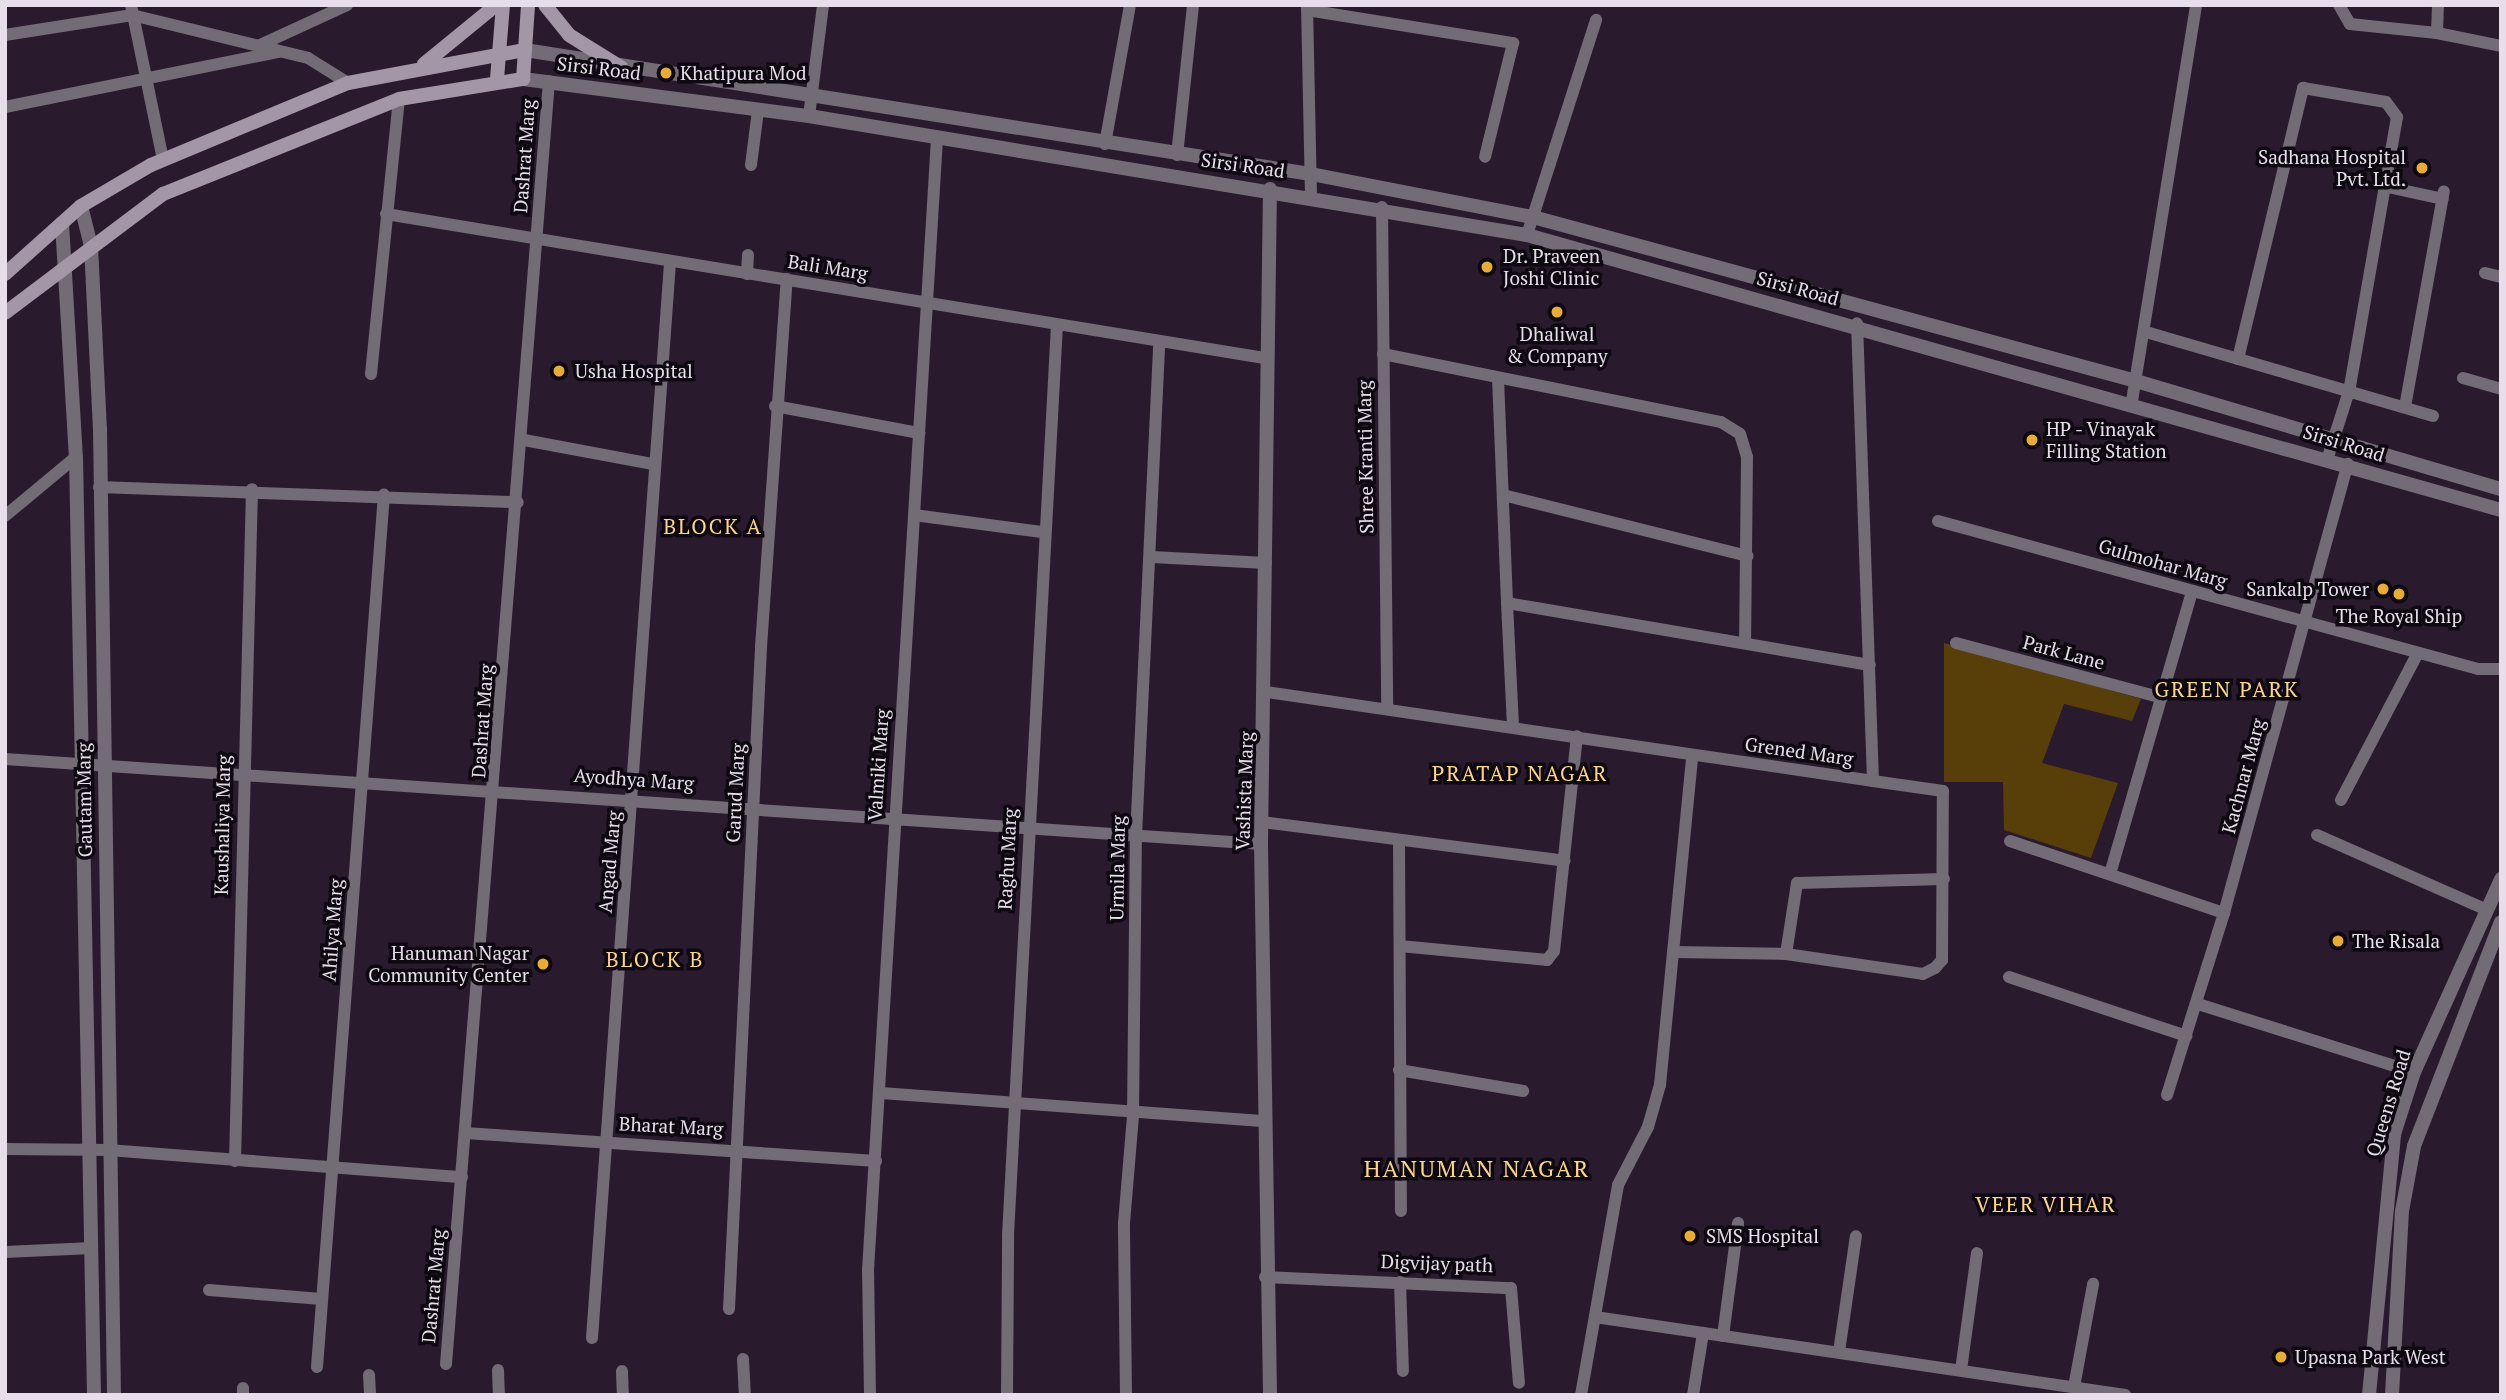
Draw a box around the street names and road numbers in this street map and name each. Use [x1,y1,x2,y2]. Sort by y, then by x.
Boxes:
street label: Sirsi Road [556,52,642,84]
street label: Dashrat Marg [509,98,539,214]
street label: Sirsi Road [1200,148,1286,182]
street label: Bali Marg [786,249,870,285]
street label: Sirsi Road [1754,266,1842,310]
street label: Shree Kranti Marg [1352,380,1378,534]
street label: Sirsi Road [2300,420,2388,466]
street label: Gulmohar Marg [2096,534,2230,592]
street label: Park Lane [2021,630,2107,674]
street label: Dashrat Marg [467,663,497,779]
street label: Valmiki Marg [863,708,893,822]
street label: Kachnar Marg [2217,716,2269,836]
street label: Vashista Marg [1231,731,1257,851]
street label: Grened Marg [1743,732,1855,770]
street label: Gautam Marg [72,743,96,857]
street label: Garud Marg [721,743,749,843]
street label: Kaushaliya Marg [209,755,235,895]
street label: Ayodhya Marg [573,763,695,795]
street label: Raghu Marg [993,808,1021,910]
street label: Angad Marg [593,810,625,914]
street label: Urmila Marg [1105,815,1129,921]
street label: Ahilya Marg [317,878,347,982]
street label: Queens Road [2361,1047,2415,1159]
street label: Bharat Marg [618,1112,724,1140]
street label: Dashrat Marg [417,1228,449,1344]
street label: Digvijay path [1380,1250,1494,1276]

